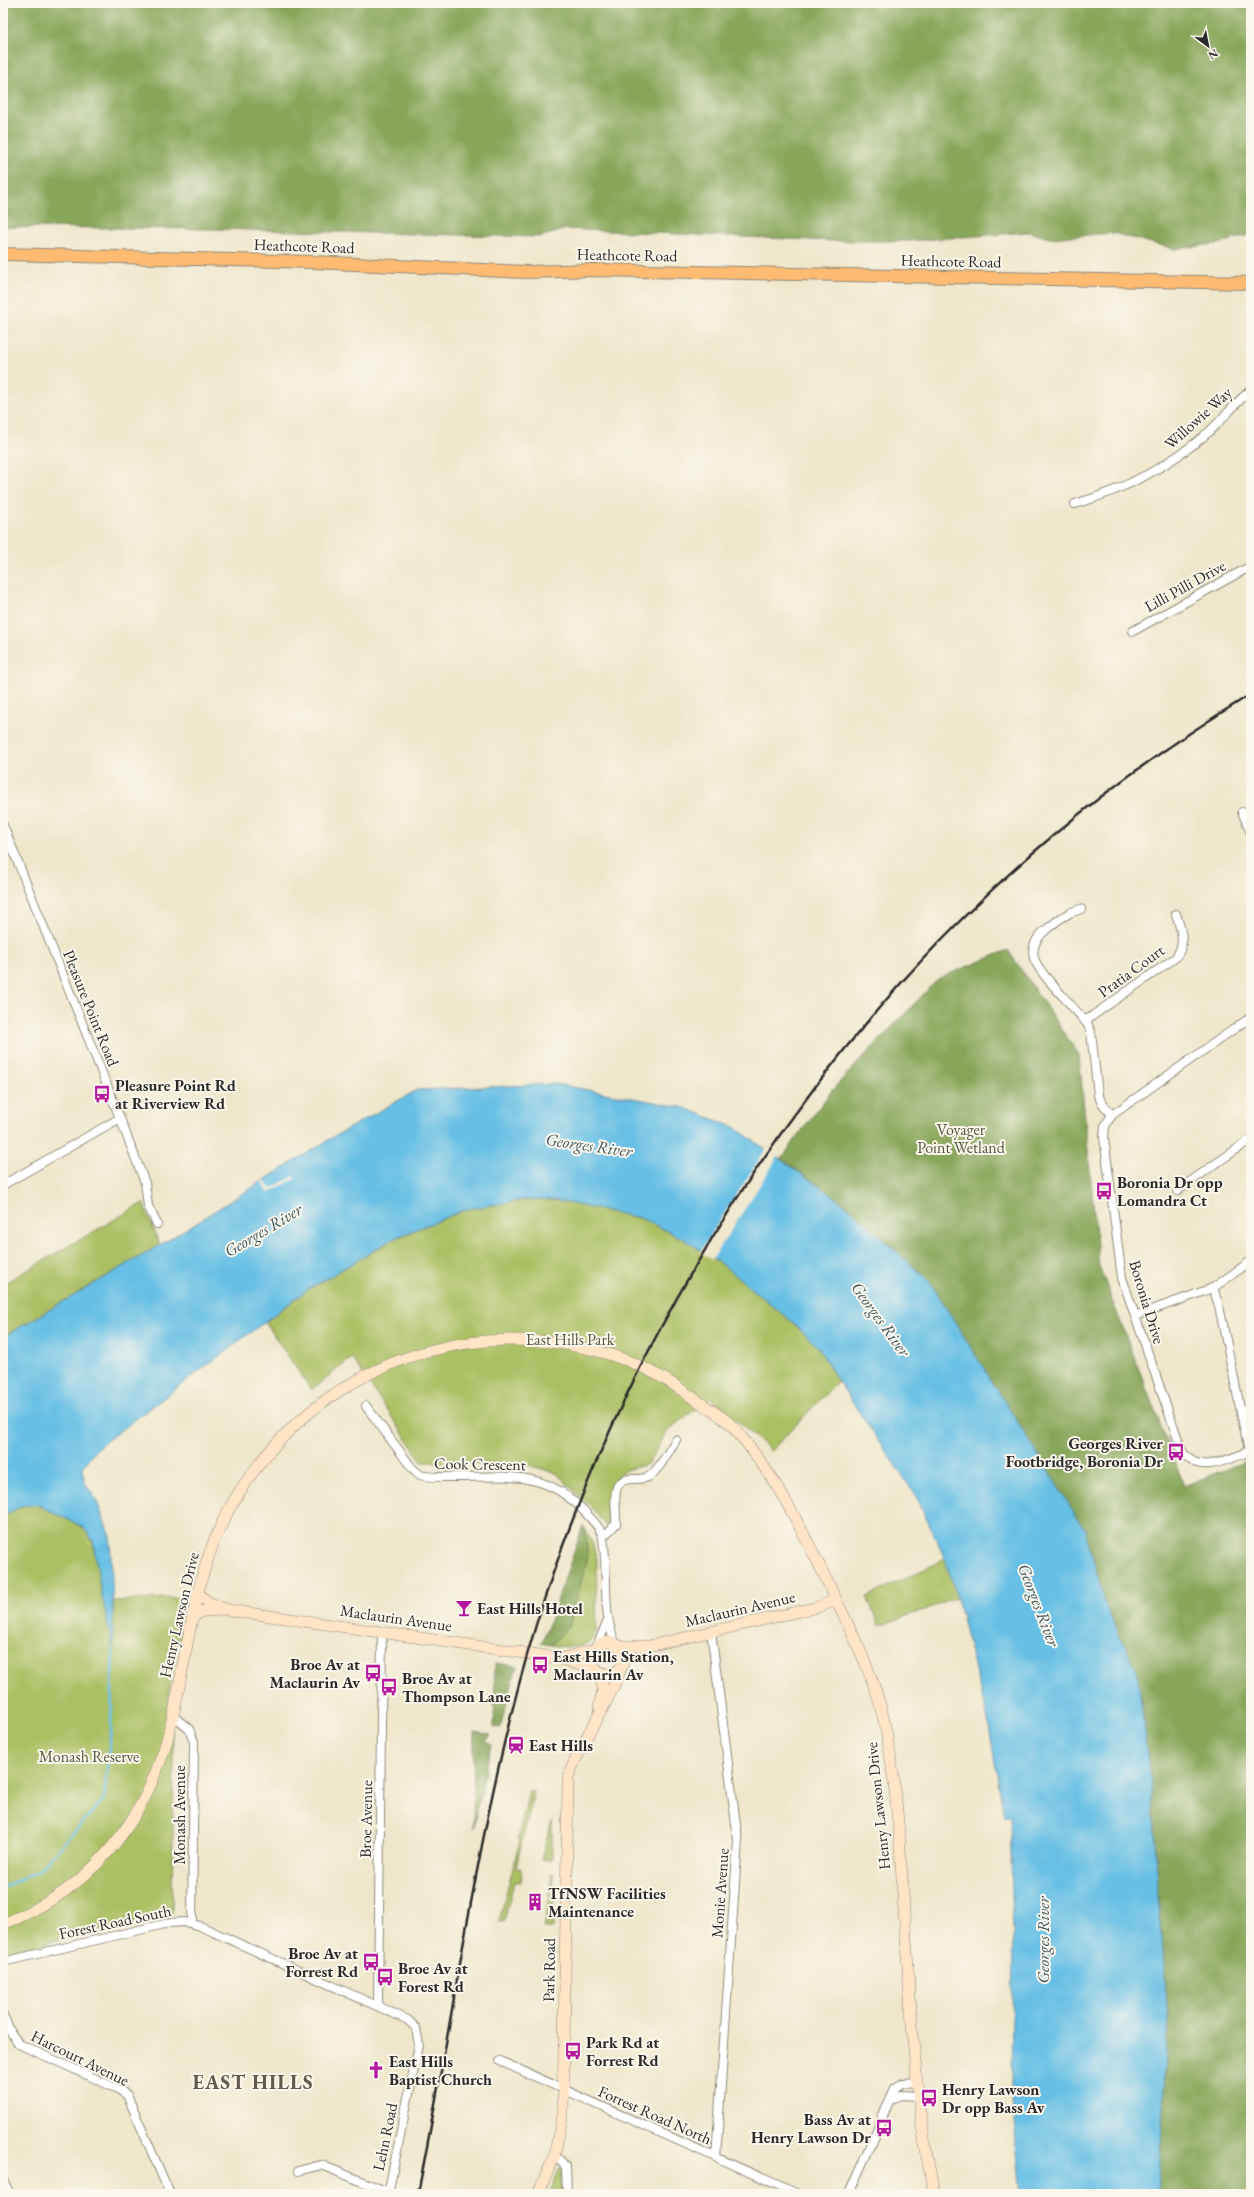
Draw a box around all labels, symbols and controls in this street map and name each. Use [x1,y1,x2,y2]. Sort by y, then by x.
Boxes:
north arrow [1188,26,1228,66]
text: N [1206,46,1221,63]
street label: Heathcote Road [253,234,356,258]
street label: Heathcote Road [576,244,679,266]
street label: Heathcote Road [900,250,1003,272]
street label: Willowie Way [1160,381,1237,454]
street label: Lilli Pilli Drive [1141,555,1229,617]
street label: Pratia Court [1094,940,1168,1002]
street label: Pleasure Point Road [58,947,124,1070]
place label: Pleasure Point Rd at Riverview Rd [115,1075,236,1114]
bus stop icon: Pleasure Point Rd at Riverview Rd [92,1084,112,1104]
park label: Voyager Point Wetland [917,1119,1006,1158]
water label: Georges River [544,1128,635,1162]
place label: Boronia Dr opp Lomandra Ct [1117,1172,1223,1211]
bus stop icon: Boronia Dr opp Lomandra Ct [1094,1181,1114,1201]
water label: Georges River [220,1197,307,1262]
street label: Boronia Drive [1124,1257,1170,1347]
water label: Georges River [846,1277,916,1362]
park label: East Hills Park [526,1329,615,1350]
place label: Georges River Footbridge, Boronia Dr [1006,1433,1163,1472]
bus stop icon: Georges River Footbridge, Boronia Dr [1166,1442,1186,1462]
street label: Cook Crescent [434,1453,526,1475]
street label: Henry Lawson Drive [154,1550,204,1680]
water label: Georges River [1013,1560,1065,1651]
street label: Maclaurin Avenue [683,1586,797,1632]
bar icon: East Hills Hotel [454,1598,474,1618]
place label: East Hills Hotel [477,1598,583,1619]
street label: Maclaurin Avenue [339,1600,453,1636]
place label: East Hills Station, Maclaurin Av [553,1646,674,1685]
place label: Broe Av at Maclaurin Av [270,1654,360,1693]
bus stop icon: East Hills Station, Maclaurin Av [530,1655,550,1675]
bus stop icon: Broe Av at Maclaurin Av [363,1663,383,1683]
place label: Broe Av at Thompson Lane [402,1668,511,1707]
bus stop icon: Broe Av at Thompson Lane [379,1677,399,1697]
station icon: East Hills [506,1735,526,1755]
place label: East Hills [529,1735,593,1756]
street label: Henry Lawson Drive [861,1741,895,1871]
park label: Monash Reserve [39,1746,139,1767]
street label: Monash Avenue [169,1765,190,1865]
street label: Broe Avenue [355,1780,377,1858]
street label: Monie Avenue [706,1848,734,1938]
place label: TfNSW Facilities Maintenance [548,1883,666,1922]
building icon: TfNSW Facilities Maintenance [525,1892,545,1912]
water label: Georges River [1032,1895,1054,1984]
street label: Forest Road South [57,1900,173,1944]
street label: Park Road [538,1937,560,2002]
place label: Broe Av at Forrest Rd [285,1943,358,1982]
bus stop icon: Broe Av at Forrest Rd [361,1952,381,1972]
place label: Broe Av at Forest Rd [398,1958,468,1997]
bus stop icon: Broe Av at Forest Rd [375,1967,395,1987]
street label: Harcourt Avenue [27,2025,133,2091]
place label: Park Rd at Forrest Rd [586,2032,659,2071]
bus stop icon: Park Rd at Forrest Rd [563,2041,583,2061]
place label: East Hills Baptist Church [389,2051,492,2090]
church icon: East Hills Baptist Church [366,2060,386,2080]
district label: EAST HILLS [192,2069,314,2095]
place label: Henry Lawson Dr opp Bass Av [942,2079,1045,2118]
street label: Forrest Road North [595,2081,715,2149]
bus stop icon: Henry Lawson Dr opp Bass Av [919,2088,939,2108]
street label: Lehn Road [368,2100,403,2173]
place label: Bass Av at Henry Lawson Dr [751,2109,871,2148]
bus stop icon: Bass Av at Henry Lawson Dr [874,2118,894,2138]

